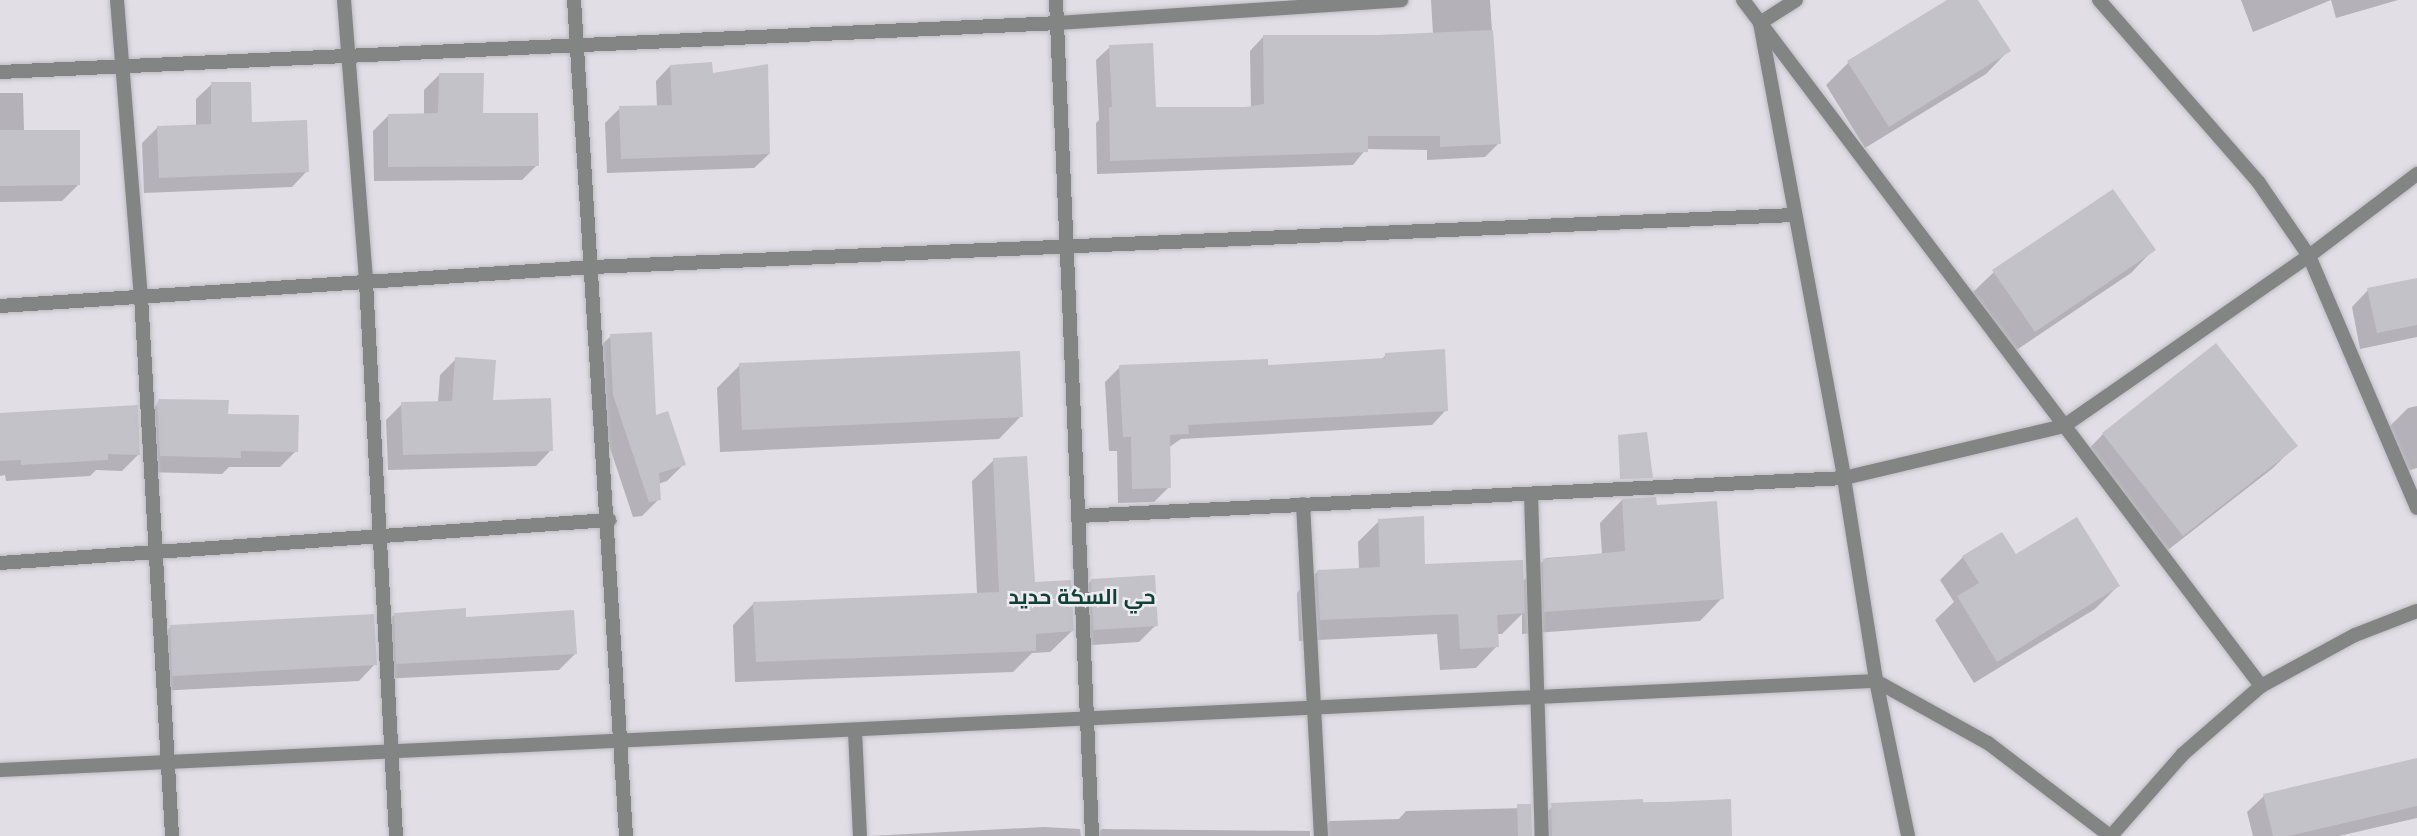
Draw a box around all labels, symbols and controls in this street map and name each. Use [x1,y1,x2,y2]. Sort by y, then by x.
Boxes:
district label: حي السكة حديد [1008,584,1156,610]

